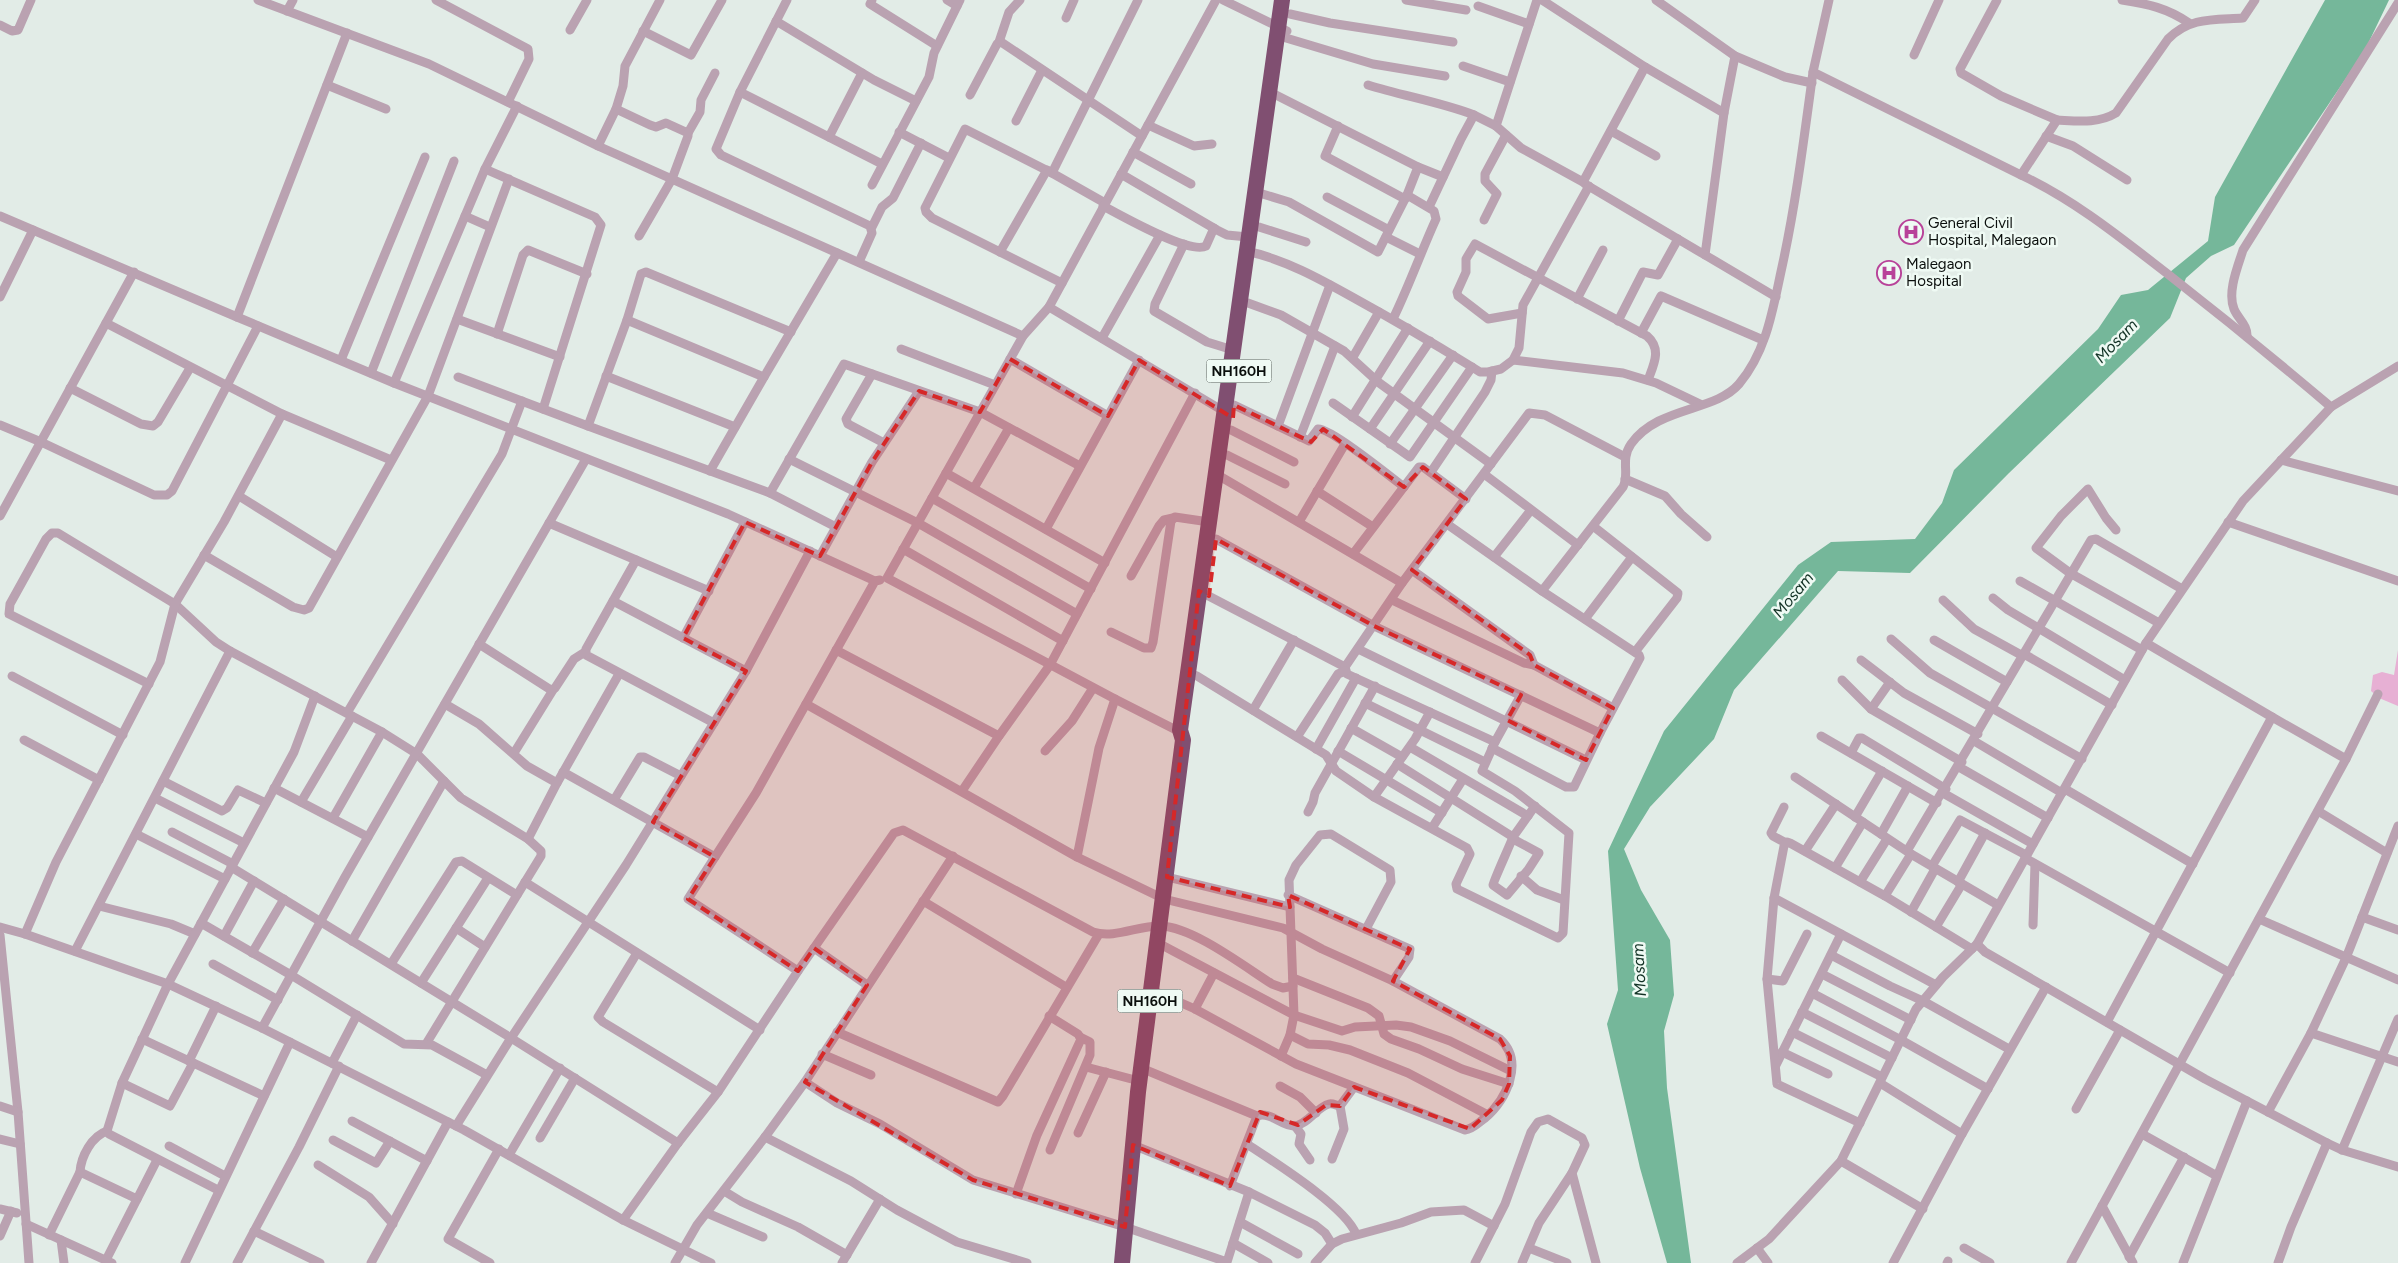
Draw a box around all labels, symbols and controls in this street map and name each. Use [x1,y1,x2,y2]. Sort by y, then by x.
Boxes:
place label: General Civil Hospital, Malegaon [1928,214,2056,249]
hospital icon: General Civil Hospital, Malegaon [1898,219,1924,245]
place label: Malegaon Hospital [1906,255,1971,290]
hospital icon: Malegaon Hospital [1876,260,1902,286]
water label: Mosam [2091,315,2142,367]
road number: NH160H [1206,360,1272,382]
water label: Mosam [1769,568,1818,622]
water label: Mosam [1628,942,1650,997]
road number: NH160H [1118,989,1182,1012]

